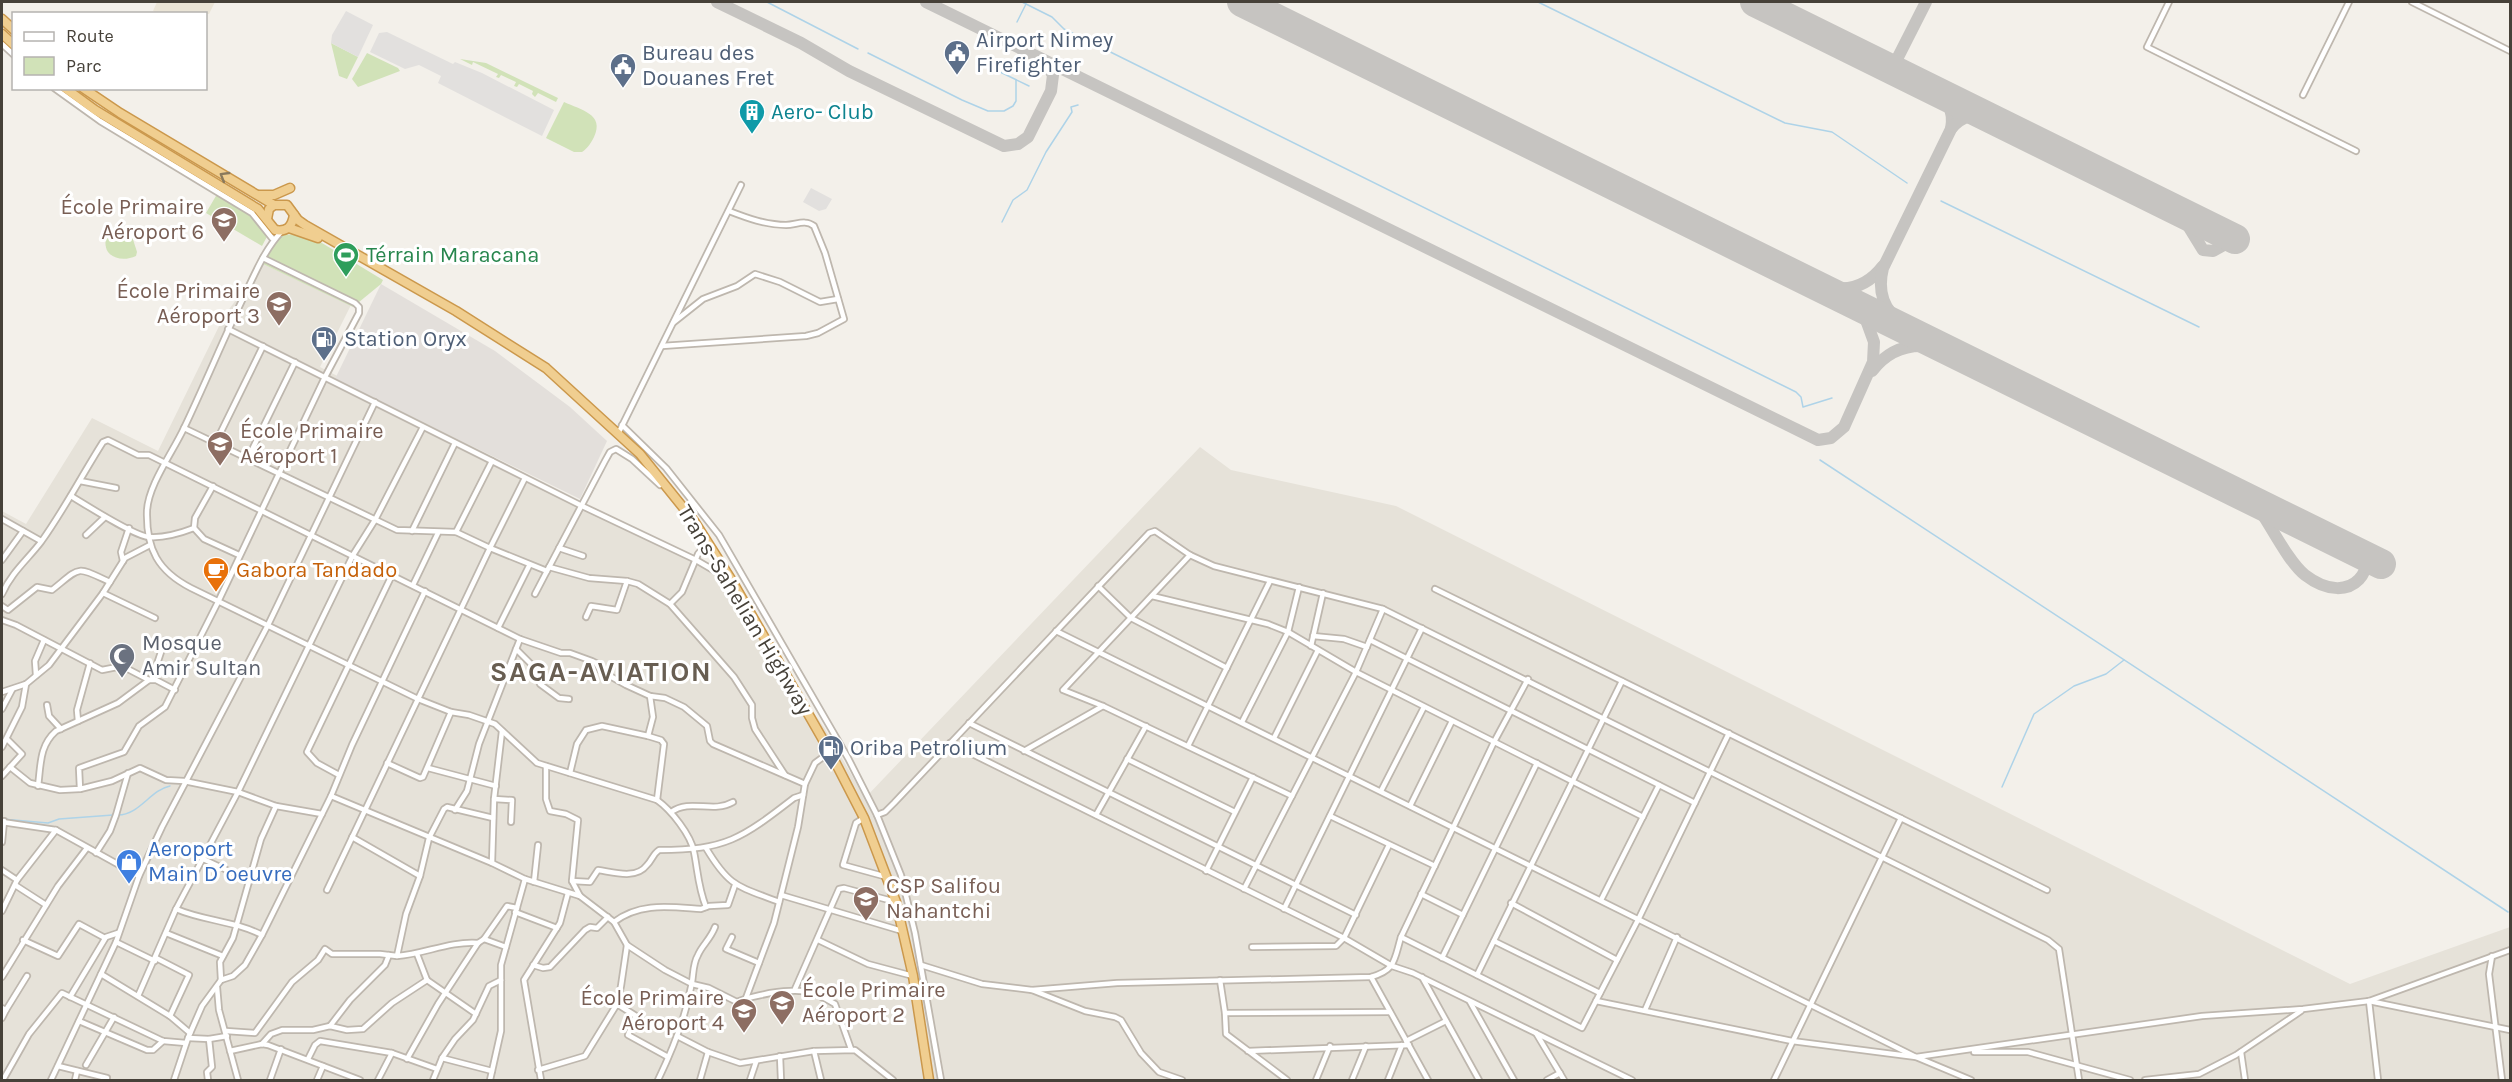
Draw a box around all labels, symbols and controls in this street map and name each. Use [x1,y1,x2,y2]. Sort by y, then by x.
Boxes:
legend [12,12,207,90]
text: Route [66,25,114,47]
place label: Airport Nimey Firefighter [976,27,1113,78]
public building icon: Airport Nimey Firefighter [942,38,972,76]
place label: Bureau des Douanes Fret [642,40,774,91]
public building icon: Bureau des Douanes Fret [608,51,638,89]
text: Parc [66,55,102,77]
building icon: Aero- Club [737,97,767,135]
place label: Aero- Club [771,99,874,125]
one-way arrow [220,171,230,183]
place label: École Primaire Aéroport 6 [60,193,204,245]
school or university icon: École Primaire Aéroport 6 [209,205,239,243]
sports icon: Térrain Maracana [331,240,361,278]
place label: Térrain Maracana [366,242,539,268]
place label: École Primaire Aéroport 3 [116,277,260,329]
school or university icon: École Primaire Aéroport 3 [264,289,294,327]
fuel station icon: Station Oryx [309,324,339,362]
place label: Station Oryx [344,326,467,352]
place label: École Primaire Aéroport 1 [240,417,384,469]
school or university icon: École Primaire Aéroport 1 [205,429,235,467]
street label: Trans-Sahelian Highway [672,500,818,720]
cafe icon: Gabora Tandado [201,555,231,593]
place label: Gabora Tandado [236,557,397,583]
place label: Mosque Amir Sultan [142,630,261,681]
mosque icon: Mosque Amir Sultan [107,641,137,679]
district label: SAGA-AVIATION [490,655,712,688]
fuel station icon: Oriba Petrolium [816,733,846,771]
place label: Oriba Petrolium [850,735,1007,761]
place label: Aeroport Main D´oeuvre [148,836,292,887]
shop icon: Aeroport Main D´oeuvre [114,847,144,885]
place label: CSP Salifou Nahantchi [886,873,1001,924]
school or university icon: CSP Salifou Nahantchi [851,884,881,922]
place label: École Primaire Aéroport 2 [802,976,946,1028]
place label: École Primaire Aéroport 4 [580,984,724,1036]
school or university icon: École Primaire Aéroport 2 [767,988,797,1026]
school or university icon: École Primaire Aéroport 4 [729,996,759,1034]

